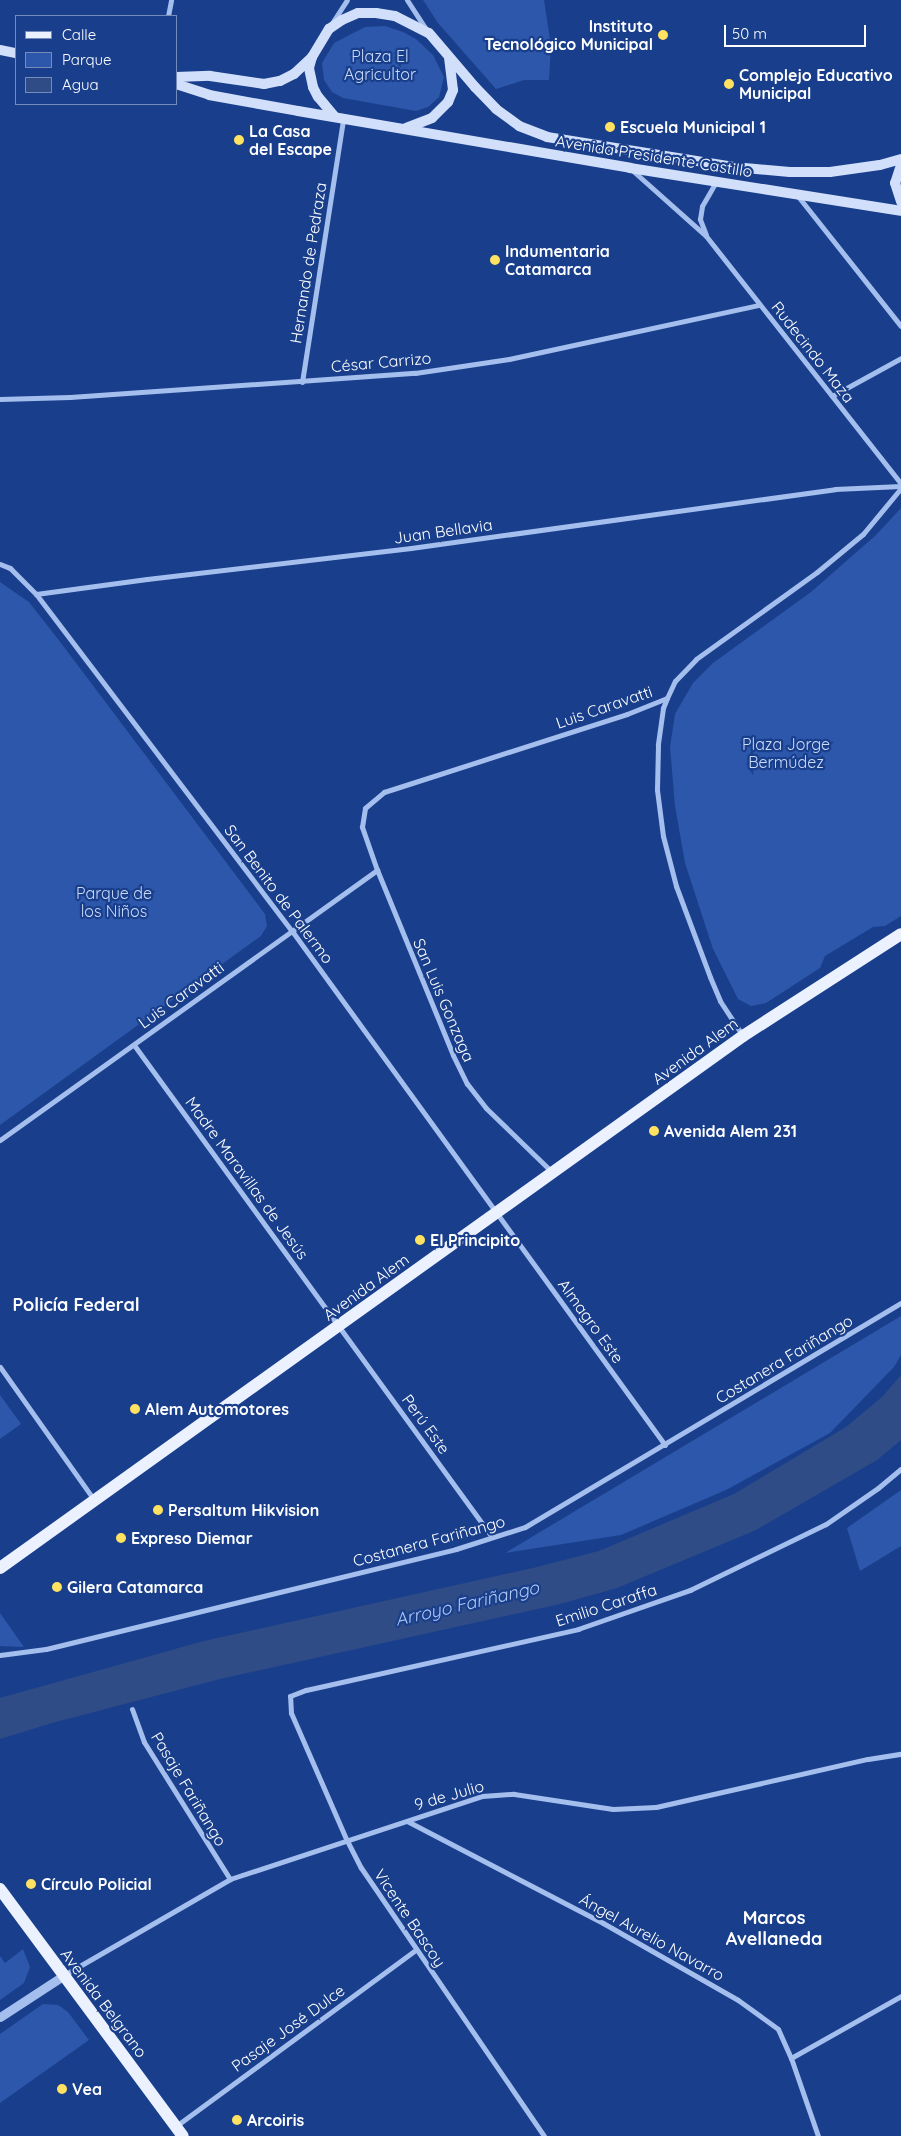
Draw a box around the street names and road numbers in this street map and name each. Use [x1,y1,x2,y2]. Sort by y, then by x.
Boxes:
street label: Avenida Presidente Castillo [554,131,754,181]
street label: Hernando de Pedraza [286,181,330,345]
street label: Rudecindo Maza [767,297,859,407]
street label: César Carrizo [330,348,432,376]
street label: Juan Bellavia [392,515,494,547]
street label: Luis Caravatti [553,681,655,733]
street label: San Benito de Palermo [220,821,338,967]
street label: San Luis Gonzaga [409,935,479,1065]
street label: Luis Caravatti [135,958,227,1032]
street label: Avenida Alem [648,1013,742,1089]
street label: Madre Maravillas de Jesús [181,1093,313,1263]
street label: Avenida Alem [319,1249,413,1325]
street label: Almagro Este [554,1275,628,1367]
street label: Costanera Fariñango [712,1310,856,1408]
street label: Perú Este [398,1390,454,1458]
street label: Costanera Fariñango [351,1511,507,1571]
street label: Emilio Caraffa [553,1580,659,1630]
street label: Pasaje Fariñango [147,1728,231,1850]
street label: 9 de Julio [412,1776,486,1814]
street label: Vicente Bascoy [370,1865,450,1971]
street label: Ángel Aurelio Navarro [576,1889,728,1985]
street label: Avenida Belgrano [57,1945,151,2061]
street label: Pasaje José Dulce [228,1980,348,2076]

